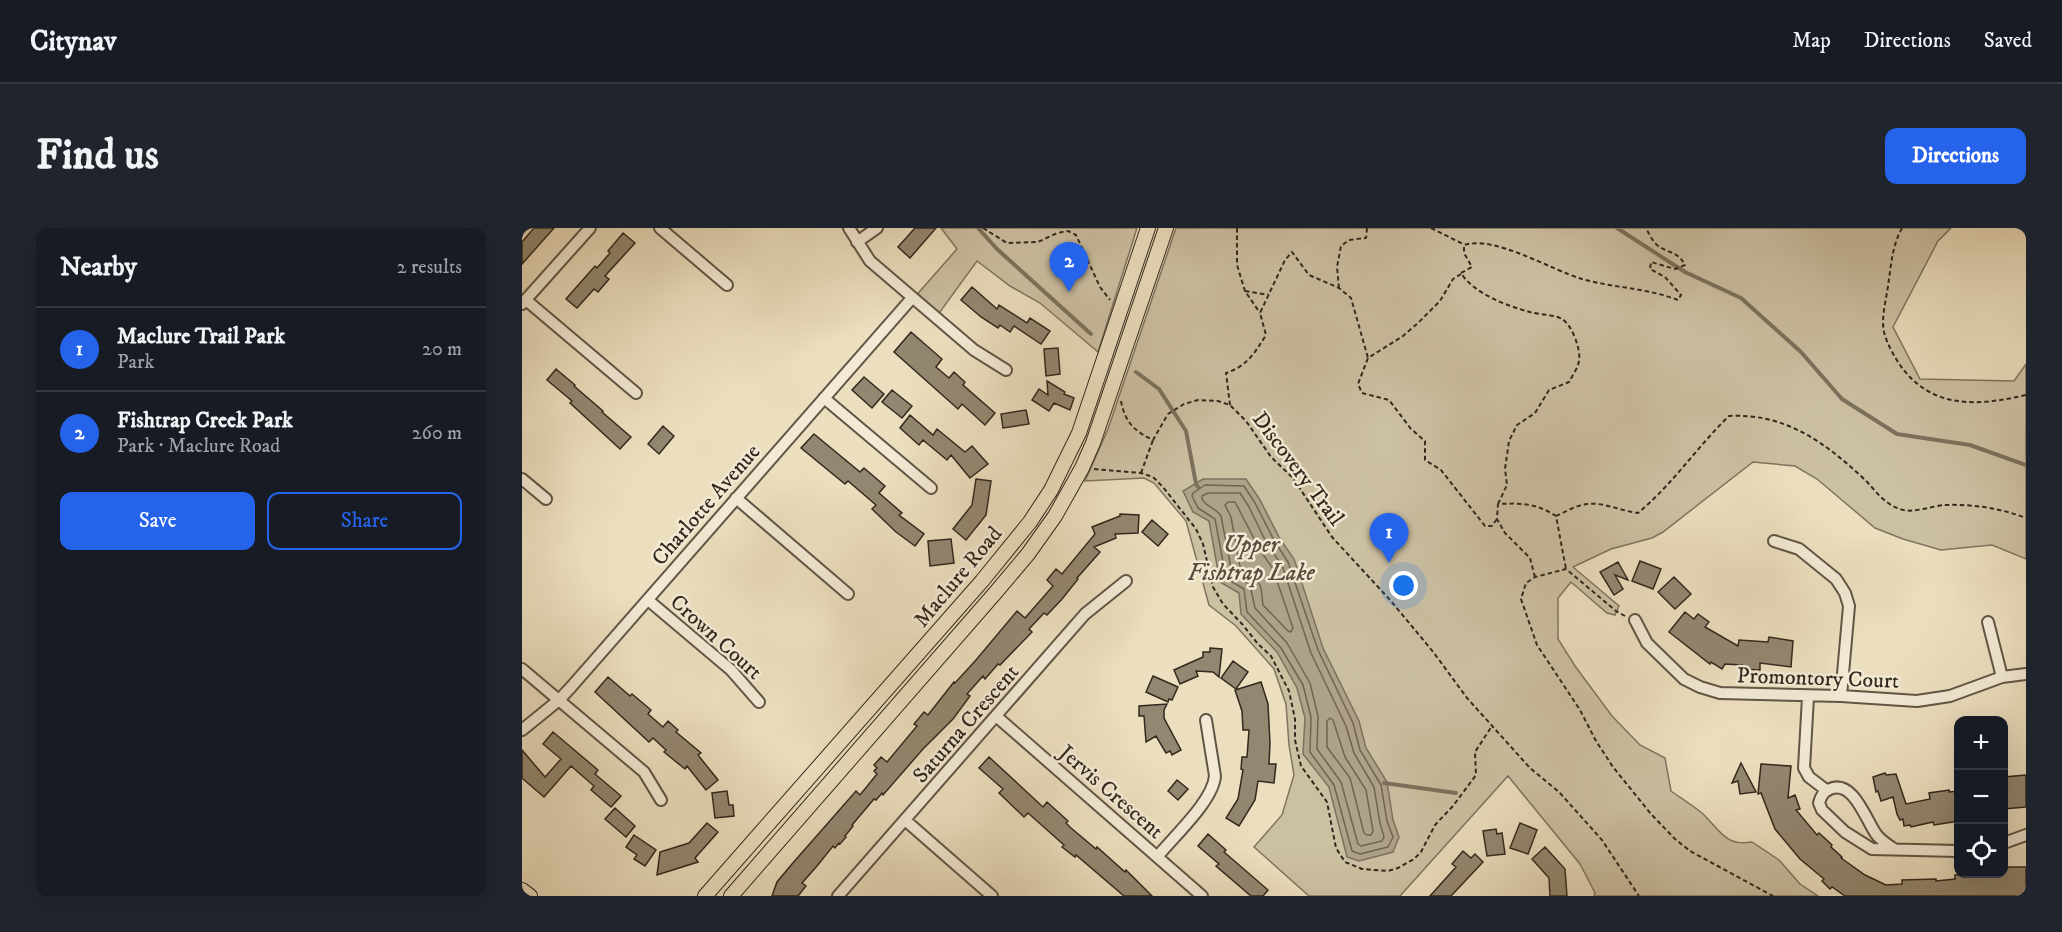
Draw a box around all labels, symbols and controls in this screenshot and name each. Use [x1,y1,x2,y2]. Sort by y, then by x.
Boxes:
text: Citynav [30,24,117,59]
text: Map [1792,28,1831,54]
text: Directions [1864,28,1951,54]
text: Saved [1984,28,2032,54]
button: Directions [1885,128,2026,184]
text: Find us [36,130,159,182]
pin: 2 [1050,242,1088,292]
text: Nearby [60,251,137,284]
text: 2 results [397,255,462,280]
text: Maclure Trail Park [117,323,285,350]
text: 1 [76,337,83,362]
text: 20 m [422,337,462,362]
text: Park [117,350,154,375]
text: Fishtrap Creek Park [117,407,293,434]
street label: Discovery Trail [1246,407,1350,532]
text: 2 [75,421,84,446]
text: 260 m [412,421,462,446]
text: Park · Maclure Road [117,434,280,459]
street label: Charlotte Avenue [646,439,766,571]
button: Save [60,492,255,550]
button: Share [267,492,462,550]
pin: 1 [1370,514,1408,563]
street label: Maclure Road [908,521,1008,633]
water label: Upper Fishtrap Lake [1187,530,1315,588]
your location [1389,571,1418,600]
street label: Crown Court [664,589,768,686]
street label: Saturna Crescent [907,659,1025,789]
street label: Promontory Court [1736,662,1900,695]
map controls [1954,716,2008,878]
button: + [1954,716,2008,770]
street label: Jervis Crescent [1052,738,1169,845]
button: − [1954,770,2008,824]
button: locate [1954,824,2008,878]

